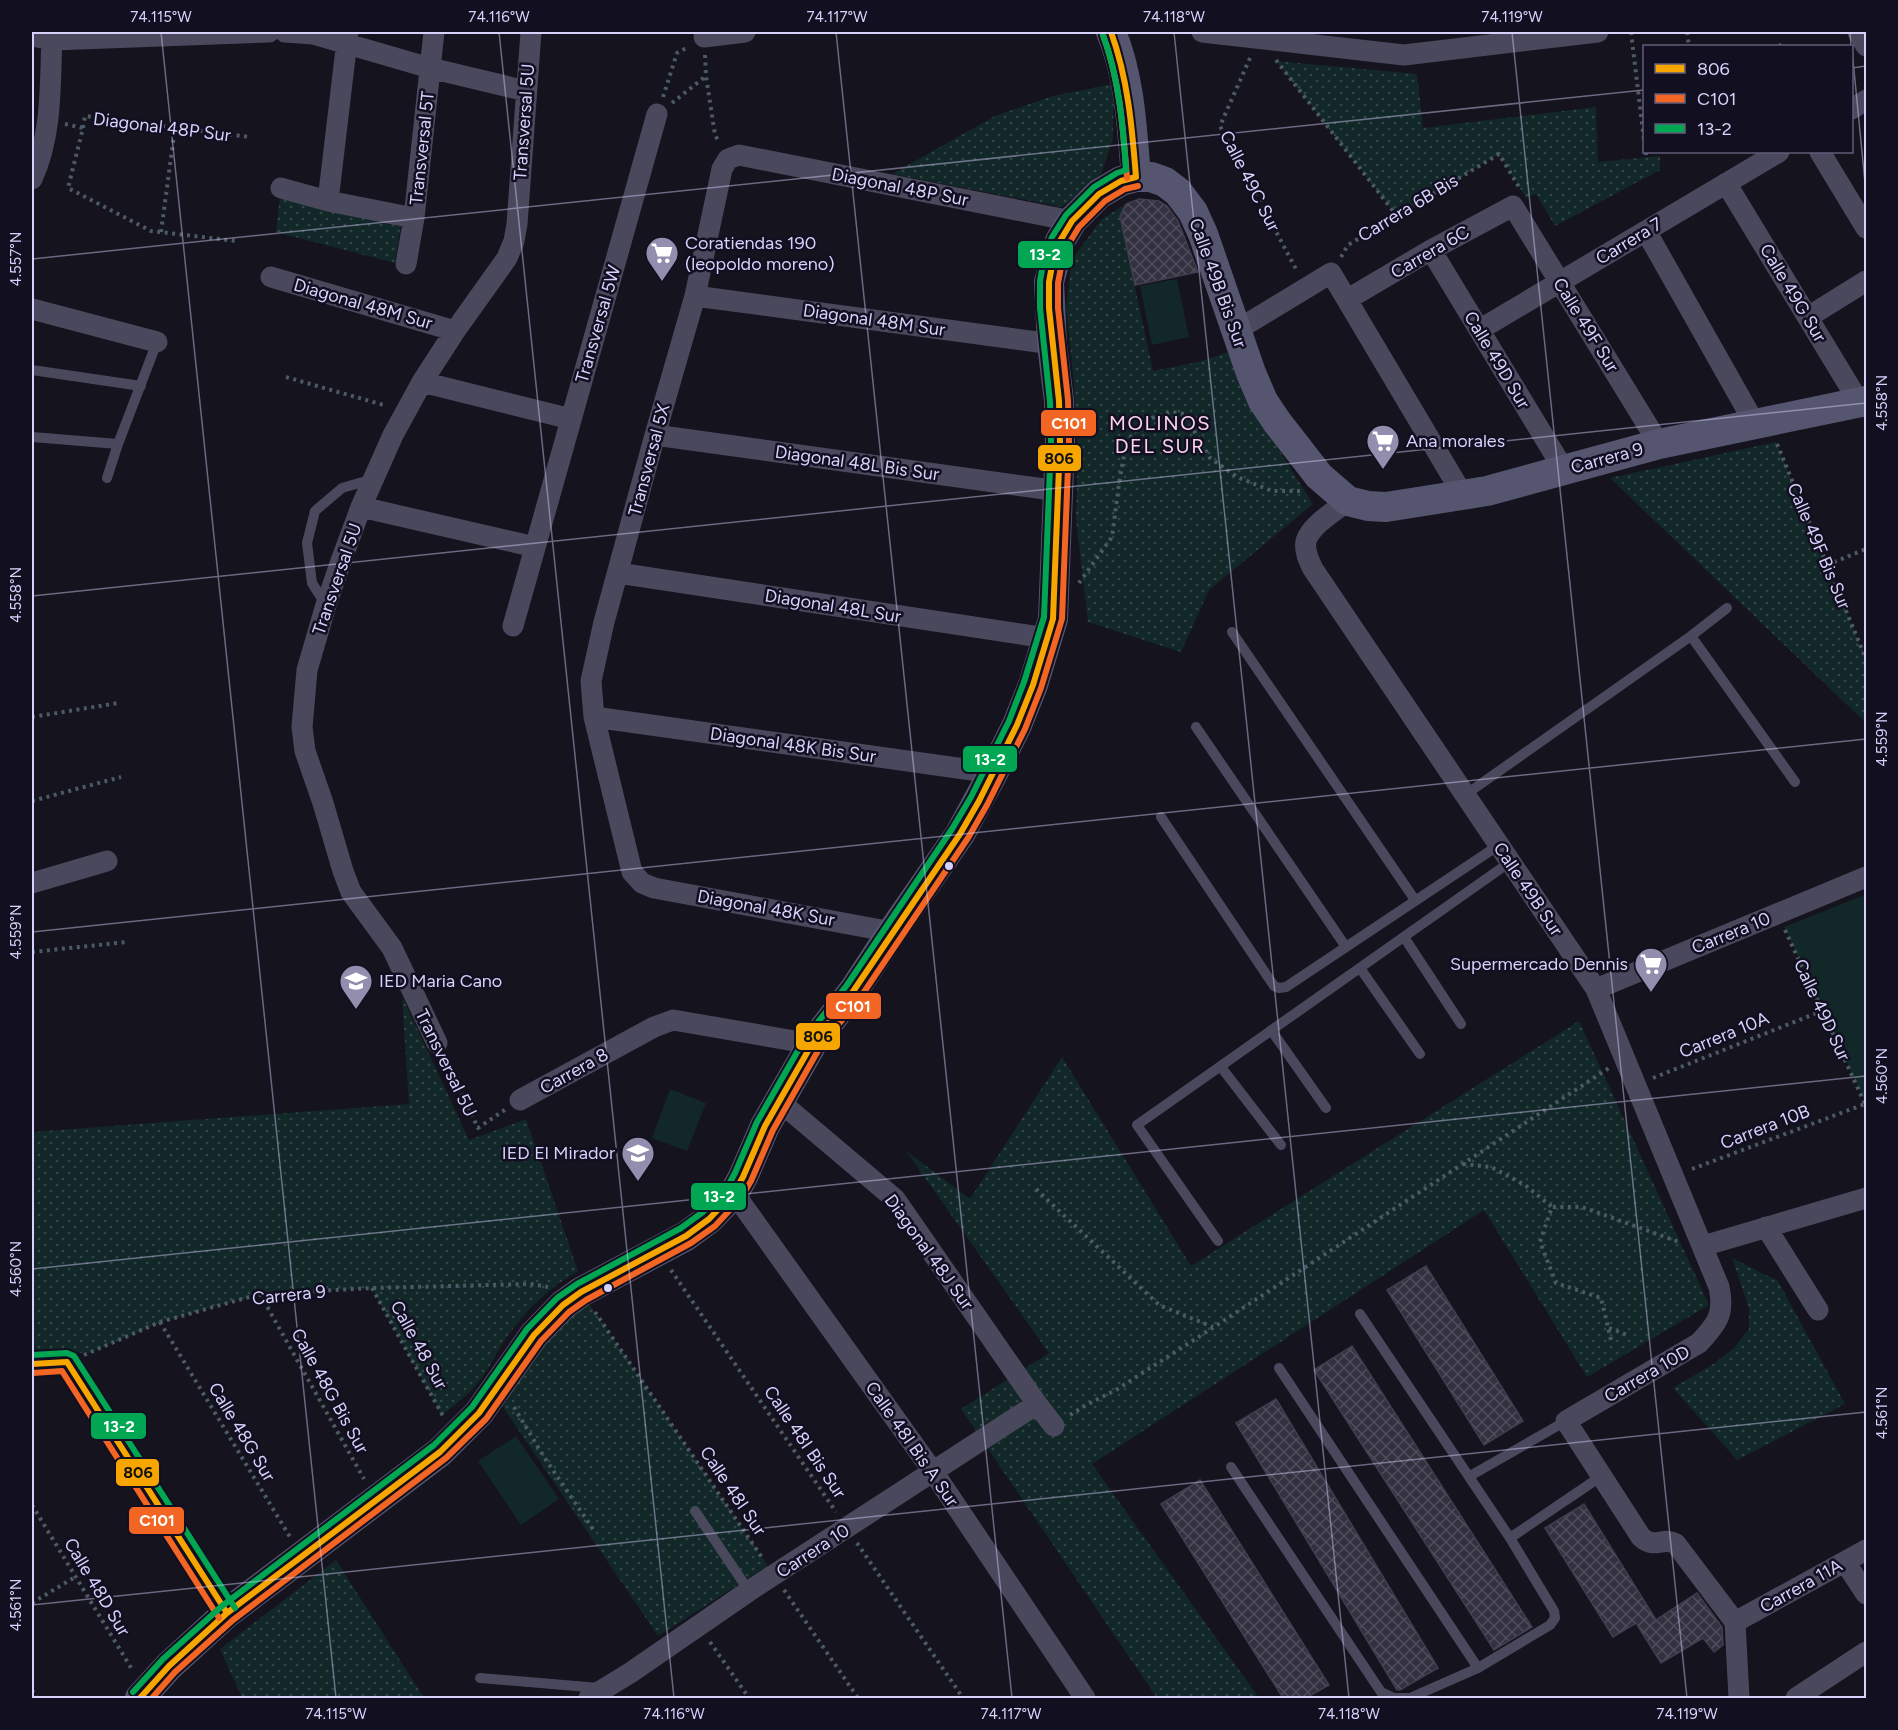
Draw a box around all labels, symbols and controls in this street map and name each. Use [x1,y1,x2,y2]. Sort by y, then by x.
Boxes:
text: 74.115°W [130,8,192,26]
text: 74.116°W [468,8,530,26]
text: 74.117°W [807,8,868,26]
text: 74.118°W [1143,8,1206,26]
text: 74.119°W [1481,8,1543,26]
legend [1643,45,1853,153]
text: 806 [1697,58,1730,80]
street label: Transversal 5U [509,63,539,181]
text: C101 [1697,88,1736,110]
street label: Transversal 5T [405,90,439,206]
street label: Diagonal 48P Sur [92,108,232,146]
text: 13-2 [1697,118,1732,140]
street label: Calle 49C Sur [1215,127,1285,235]
street label: Diagonal 48P Sur [830,163,970,211]
street label: Carrera 6B Bis [1354,169,1462,247]
street label: Carrera 7 [1592,212,1666,269]
street label: Calle 49B Bis Sur [1184,215,1252,351]
street label: Carrera 6C [1387,221,1473,283]
text: 4.557°N [7,232,25,286]
place label: Coratiendas 190 (leopoldo moreno) [685,232,834,275]
supermarket icon: Coratiendas 190 (leopoldo moreno) [644,235,680,282]
line badge: 13-2 [1017,240,1074,269]
street label: Calle 49G Sur [1755,240,1831,346]
text: 13-2 [1029,245,1061,264]
street label: Transversal 5W [571,262,626,385]
street label: Diagonal 48M Sur [291,274,435,334]
street label: Calle 49F Sur [1548,274,1624,376]
street label: Diagonal 48M Sur [801,299,947,341]
street label: Calle 49D Sur [1459,307,1535,413]
text: 4.558°N [1873,375,1891,431]
street label: Transversal 5X [623,401,675,519]
line badge: C101 [1040,409,1097,437]
district label: MOLINOS DEL SUR [1109,411,1211,458]
text: C101 [1051,414,1087,433]
supermarket icon: Ana morales [1365,423,1401,470]
place label: Ana morales [1406,430,1505,452]
street label: Carrera 9 [1568,438,1646,478]
street label: Diagonal 48L Bis Sur [773,441,941,485]
line badge: 806 [1037,444,1082,472]
text: 806 [1044,449,1074,468]
street label: Calle 49F Bis Sur [1782,480,1856,612]
street label: Transversal 5U [308,520,366,638]
text: 4.558°N [7,567,25,623]
street label: Diagonal 48L Sur [763,584,903,628]
text: 4.559°N [1873,711,1891,767]
street label: Diagonal 48K Bis Sur [709,722,877,768]
line badge: 13-2 [962,745,1018,773]
text: 13-2 [974,750,1006,769]
street label: Calle 49B Sur [1489,838,1567,940]
unlabelled marker [943,860,955,872]
street label: Diagonal 48K Sur [696,885,836,931]
text: 4.559°N [7,904,25,960]
street label: Carrera 10 [1688,907,1774,959]
supermarket icon: Supermercado Dennis [1633,946,1669,993]
place label: Supermercado Dennis [1450,953,1628,975]
street label: Calle 49D Sur [1789,956,1855,1064]
school or university icon: IED Maria Cano [338,963,374,1010]
place label: IED Maria Cano [379,970,502,992]
line badge: C101 [825,992,882,1020]
text: C101 [835,997,871,1016]
street label: Transversal 5U [410,1006,482,1120]
street label: Carrera 10A [1676,1007,1772,1063]
line badge: 806 [795,1022,841,1051]
text: 806 [803,1027,833,1046]
street label: Carrera 8 [536,1043,612,1099]
text: 4.560°N [1873,1048,1891,1104]
street label: Carrera 10B [1717,1100,1813,1154]
school or university icon: IED El Mirador [620,1135,656,1182]
place label: IED El Mirador [502,1142,615,1164]
line badge: 13-2 [690,1182,747,1211]
text: 13-2 [703,1187,735,1206]
street label: Diagonal 48J Sur [880,1190,978,1314]
text: 4.560°N [7,1241,25,1297]
street label: Carrera 9 [251,1280,327,1310]
unlabelled marker [602,1282,614,1294]
street label: Calle 48 Sur [386,1297,452,1393]
street label: Calle 48G Bis Sur [286,1324,374,1458]
street label: Carrera 10D [1600,1341,1694,1407]
street label: Calle 48I Bis A Sur [861,1377,963,1511]
street label: Calle 48G Sur [204,1378,280,1486]
street label: Calle 48I Bis Sur [759,1382,851,1502]
text: 4.561°N [1873,1387,1891,1439]
line badge: 13-2 [90,1412,147,1440]
text: 13-2 [103,1417,135,1436]
street label: Calle 48I Sur [695,1442,771,1540]
line badge: 806 [115,1458,160,1487]
text: 806 [123,1463,153,1482]
line badge: C101 [128,1506,185,1535]
text: C101 [139,1511,175,1530]
street label: Carrera 10 [772,1519,854,1583]
street label: Calle 48D Sur [59,1534,135,1640]
street label: Carrera 11A [1756,1554,1846,1618]
text: 4.561°N [7,1579,25,1631]
text: 74.115°W [305,1705,367,1723]
text: 74.116°W [643,1705,705,1723]
text: 74.117°W [981,1705,1042,1723]
text: 74.118°W [1318,1705,1381,1723]
text: 74.119°W [1656,1705,1718,1723]

